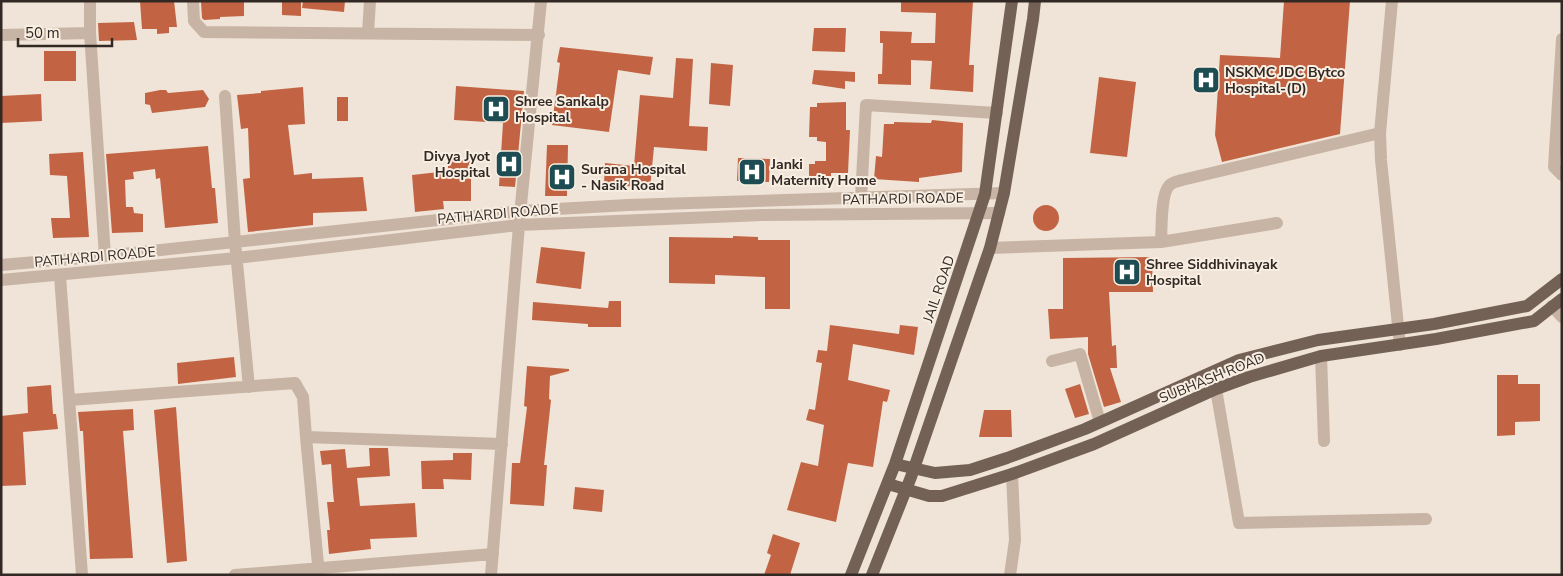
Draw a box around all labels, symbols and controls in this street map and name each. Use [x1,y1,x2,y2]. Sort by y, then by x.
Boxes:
scale bar [18,15,111,47]
text: 50 m [25,23,60,43]
place label: NSKMC JDC Bytco Hospital-(D) [1225,63,1345,98]
hospital icon: NSKMC JDC Bytco Hospital-(D) [1191,65,1221,95]
place label: Shree Sankalp Hospital [515,92,609,127]
hospital icon: Shree Sankalp Hospital [481,94,511,124]
place label: Divya Jyot Hospital [424,147,491,182]
hospital icon: Divya Jyot Hospital [494,149,524,179]
place label: Janki Maternity Home [770,155,877,190]
hospital icon: Janki Maternity Home [737,157,767,187]
place label: Surana Hospital - Nasik Road [581,160,686,195]
hospital icon: Surana Hospital - Nasik Road [547,162,577,192]
street label: PATHARDI ROADE [842,188,964,210]
street label: PATHARDI ROADE [436,199,560,229]
street label: PATHARDI ROADE [33,242,157,272]
street label: JAIL ROAD [918,253,959,326]
place label: Shree Siddhivinayak Hospital [1146,255,1278,290]
hospital icon: Shree Siddhivinayak Hospital [1112,257,1142,287]
street label: SUBHASH ROAD [1156,348,1268,408]

